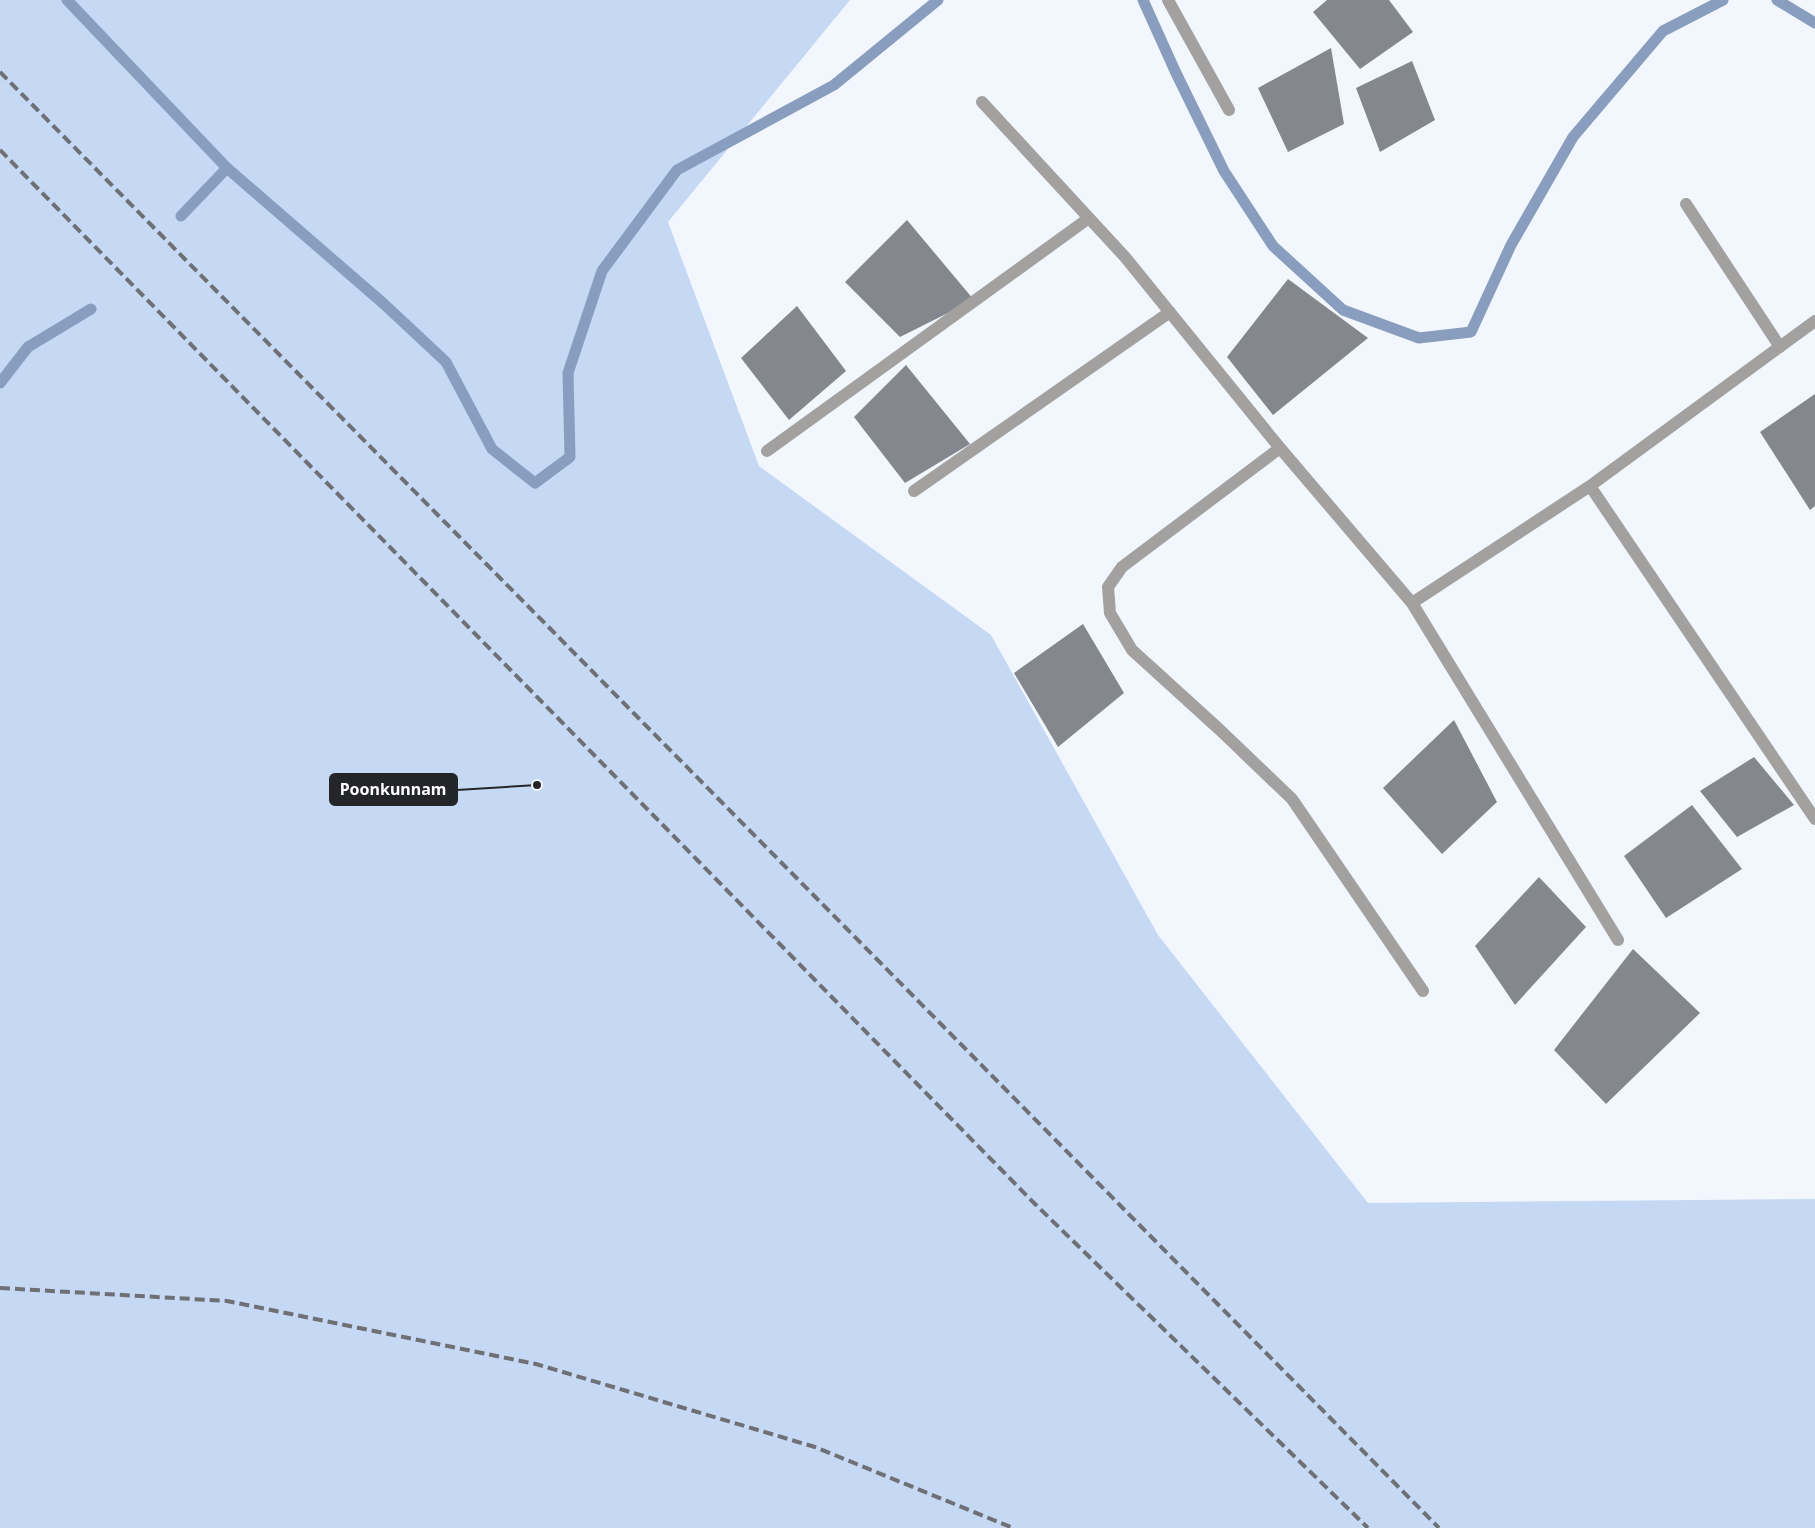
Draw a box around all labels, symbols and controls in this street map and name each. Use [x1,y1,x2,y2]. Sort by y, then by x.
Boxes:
callout: Poonkunnam [330,774,457,805]
text: Poonkunnam [340,778,446,800]

